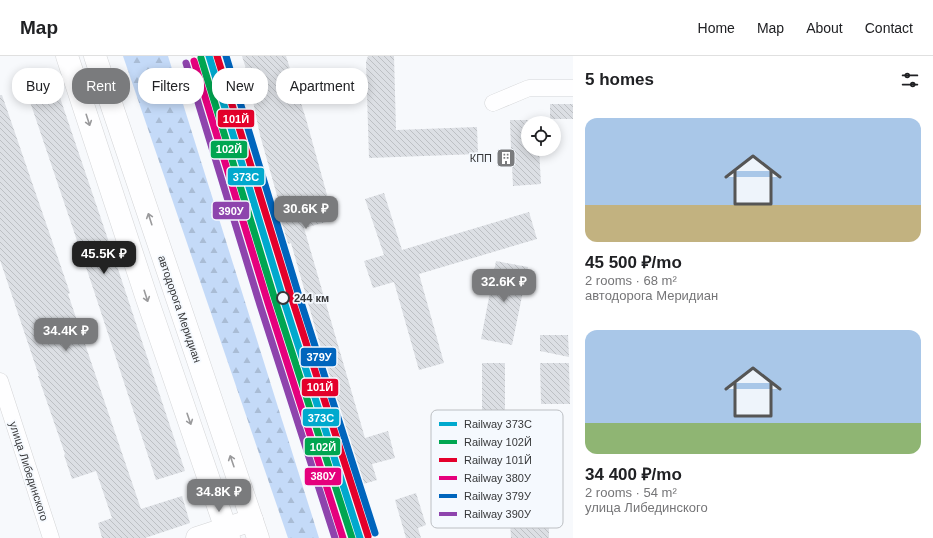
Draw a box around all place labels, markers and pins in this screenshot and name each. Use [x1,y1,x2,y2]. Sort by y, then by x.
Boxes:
building icon: КПП [495,147,517,169]
place label: КПП [470,152,492,164]
pin: 30.6K ₽ [269,196,343,230]
pin: 45.5K ₽ [67,241,141,275]
pin: 32.6K ₽ [467,269,541,303]
marker: 244 км [276,291,290,305]
place label: 244 км [294,292,329,304]
pin: 34.4K ₽ [29,318,103,352]
pin: 34.8K ₽ [182,479,256,513]

